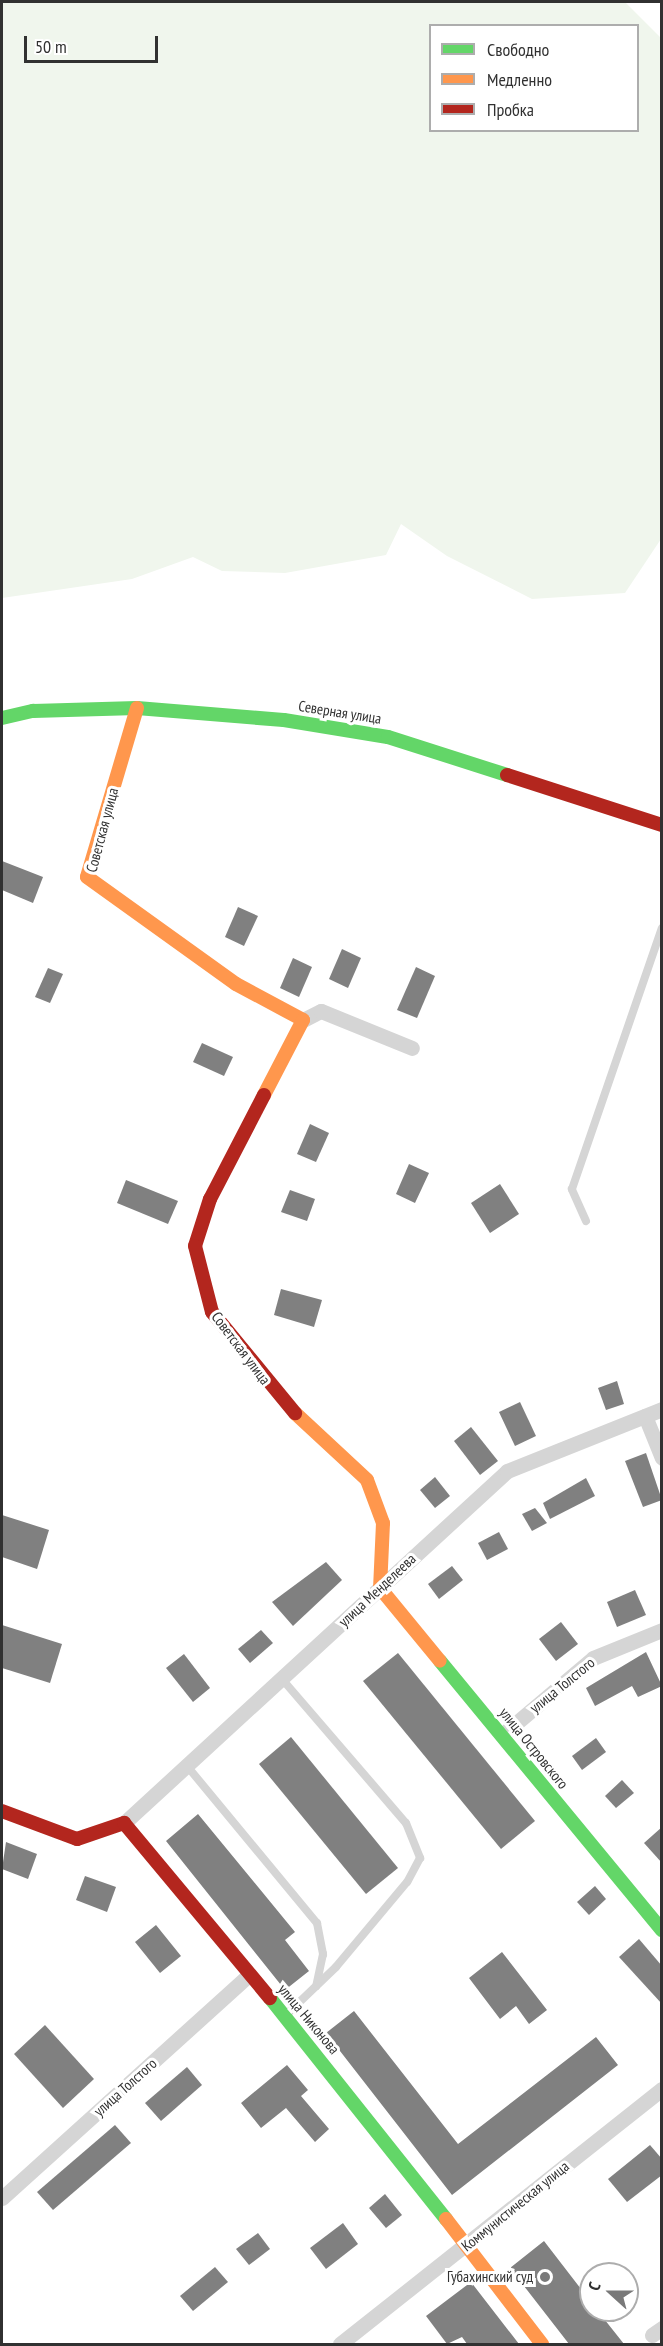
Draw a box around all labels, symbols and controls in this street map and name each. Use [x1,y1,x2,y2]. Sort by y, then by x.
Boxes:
scale bar [27,24,160,62]
legend [429,24,639,132]
text: 50 m [35,35,67,58]
text: Свободно [487,38,549,61]
text: Медленно [487,68,552,91]
text: Пробка [487,98,534,121]
street label: Северная улица [297,697,383,727]
street label: Советская улица [82,786,122,874]
street label: Советская улица [208,1308,274,1388]
street label: улица Менделеева [335,1550,419,1630]
street label: улица Толстого [526,1653,598,1717]
street label: улица Островского [496,1704,572,1792]
street label: улица Никонова [275,1980,343,2058]
street label: улица Толстого [90,2054,160,2120]
street label: Коммунистическая улица [458,2157,572,2255]
north arrow [579,2262,639,2322]
place label: Губахинский суд [447,2268,533,2286]
marker: Губахинский суд [538,2270,552,2284]
text: С [583,2279,605,2293]

